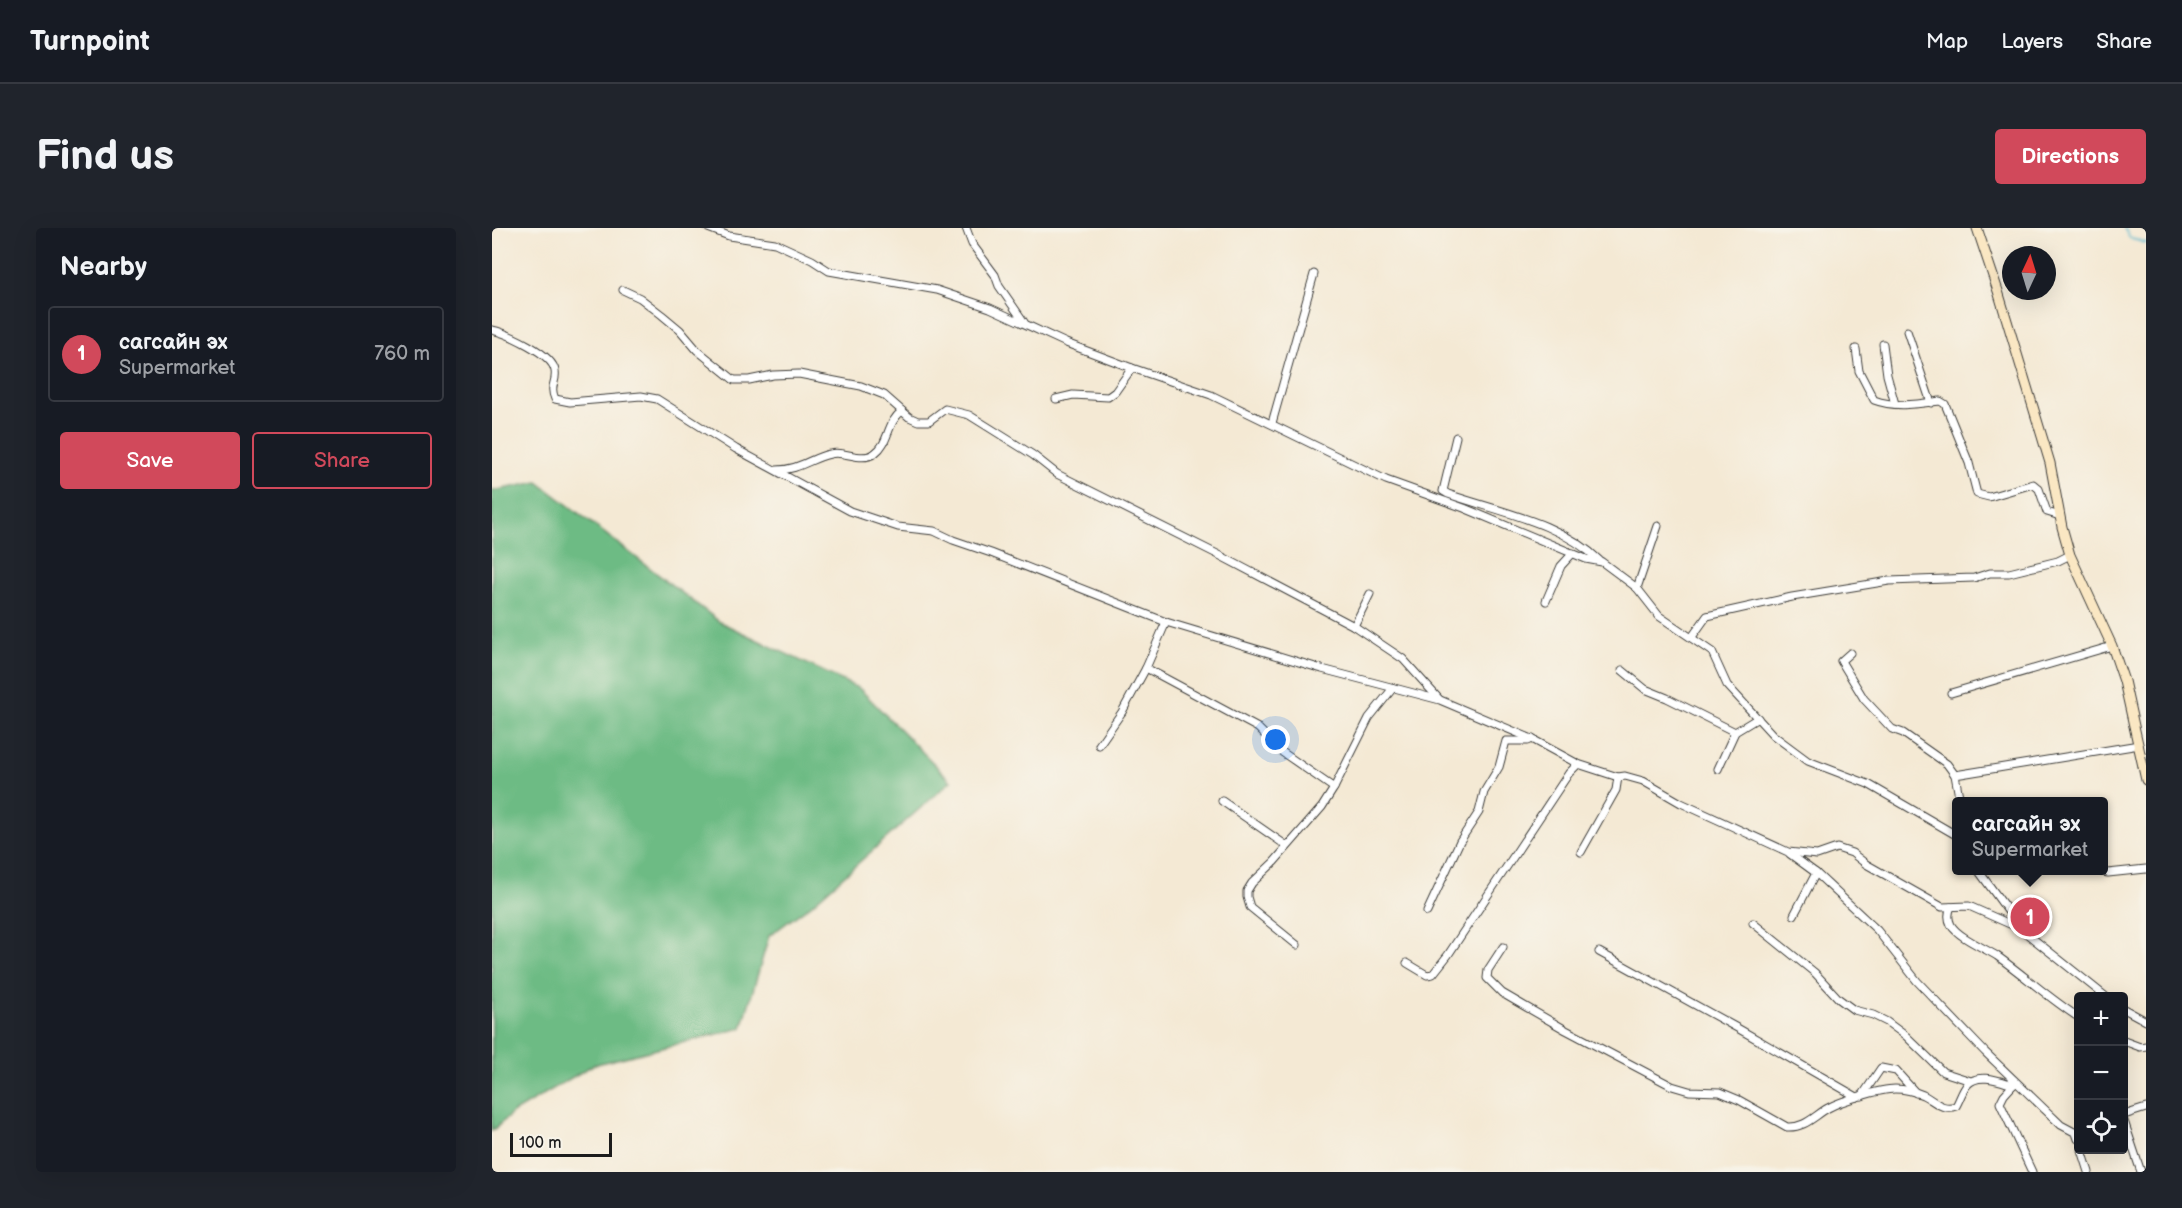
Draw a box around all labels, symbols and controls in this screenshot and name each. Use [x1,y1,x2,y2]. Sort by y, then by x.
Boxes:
text: Turnpoint [30,25,150,58]
text: Map [1926,29,1968,54]
text: Layers [2001,29,2063,54]
text: Share [2096,29,2152,54]
button: Directions [1995,129,2146,184]
text: Find us [36,131,174,182]
north arrow [2002,246,2056,300]
text: Nearby [60,252,147,283]
text: сагсайн эх [119,329,228,356]
text: 1 [77,342,86,366]
text: 760 m [374,342,430,366]
text: Supermarket [119,356,235,380]
button: Save [60,432,240,489]
button: Share [252,432,432,489]
your location [1261,725,1290,754]
popup [1952,797,2108,875]
text: сагсайн эх [1972,811,2080,838]
text: Supermarket [1972,838,2088,862]
pin: 1 [2010,894,2050,940]
map controls [2074,992,2128,1154]
button: + [2074,992,2128,1046]
button: − [2074,1046,2128,1100]
button: locate [2074,1100,2128,1154]
scale bar [510,1130,612,1158]
text: 100 m [519,1134,562,1153]

